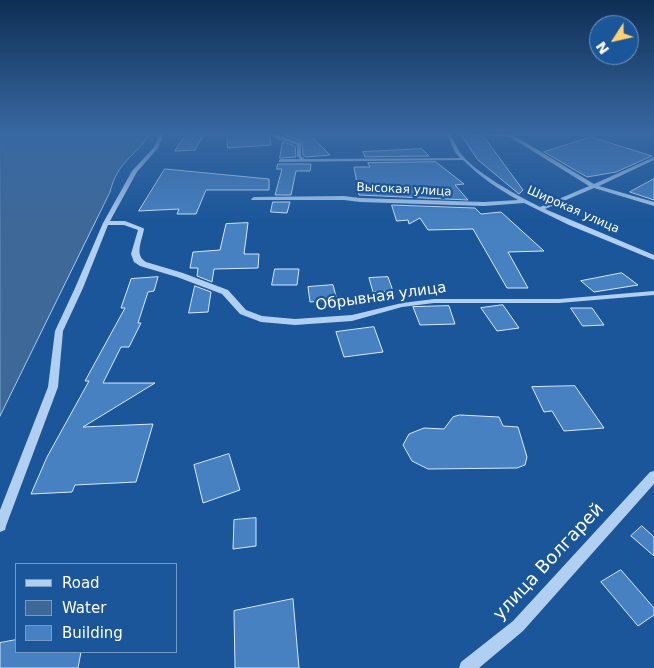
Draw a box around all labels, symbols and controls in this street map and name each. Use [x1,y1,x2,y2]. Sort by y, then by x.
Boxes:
north arrow [589,15,639,65]
text: N [593,39,612,57]
street label: Высокая улица [356,180,452,200]
street label: Широкая улица [525,183,621,237]
street label: Обрывная улица [315,279,447,315]
street label: улица Волгарей [489,499,609,625]
legend [15,563,178,653]
text: Road [62,574,100,592]
text: Water [62,599,106,617]
text: Building [62,624,123,642]

